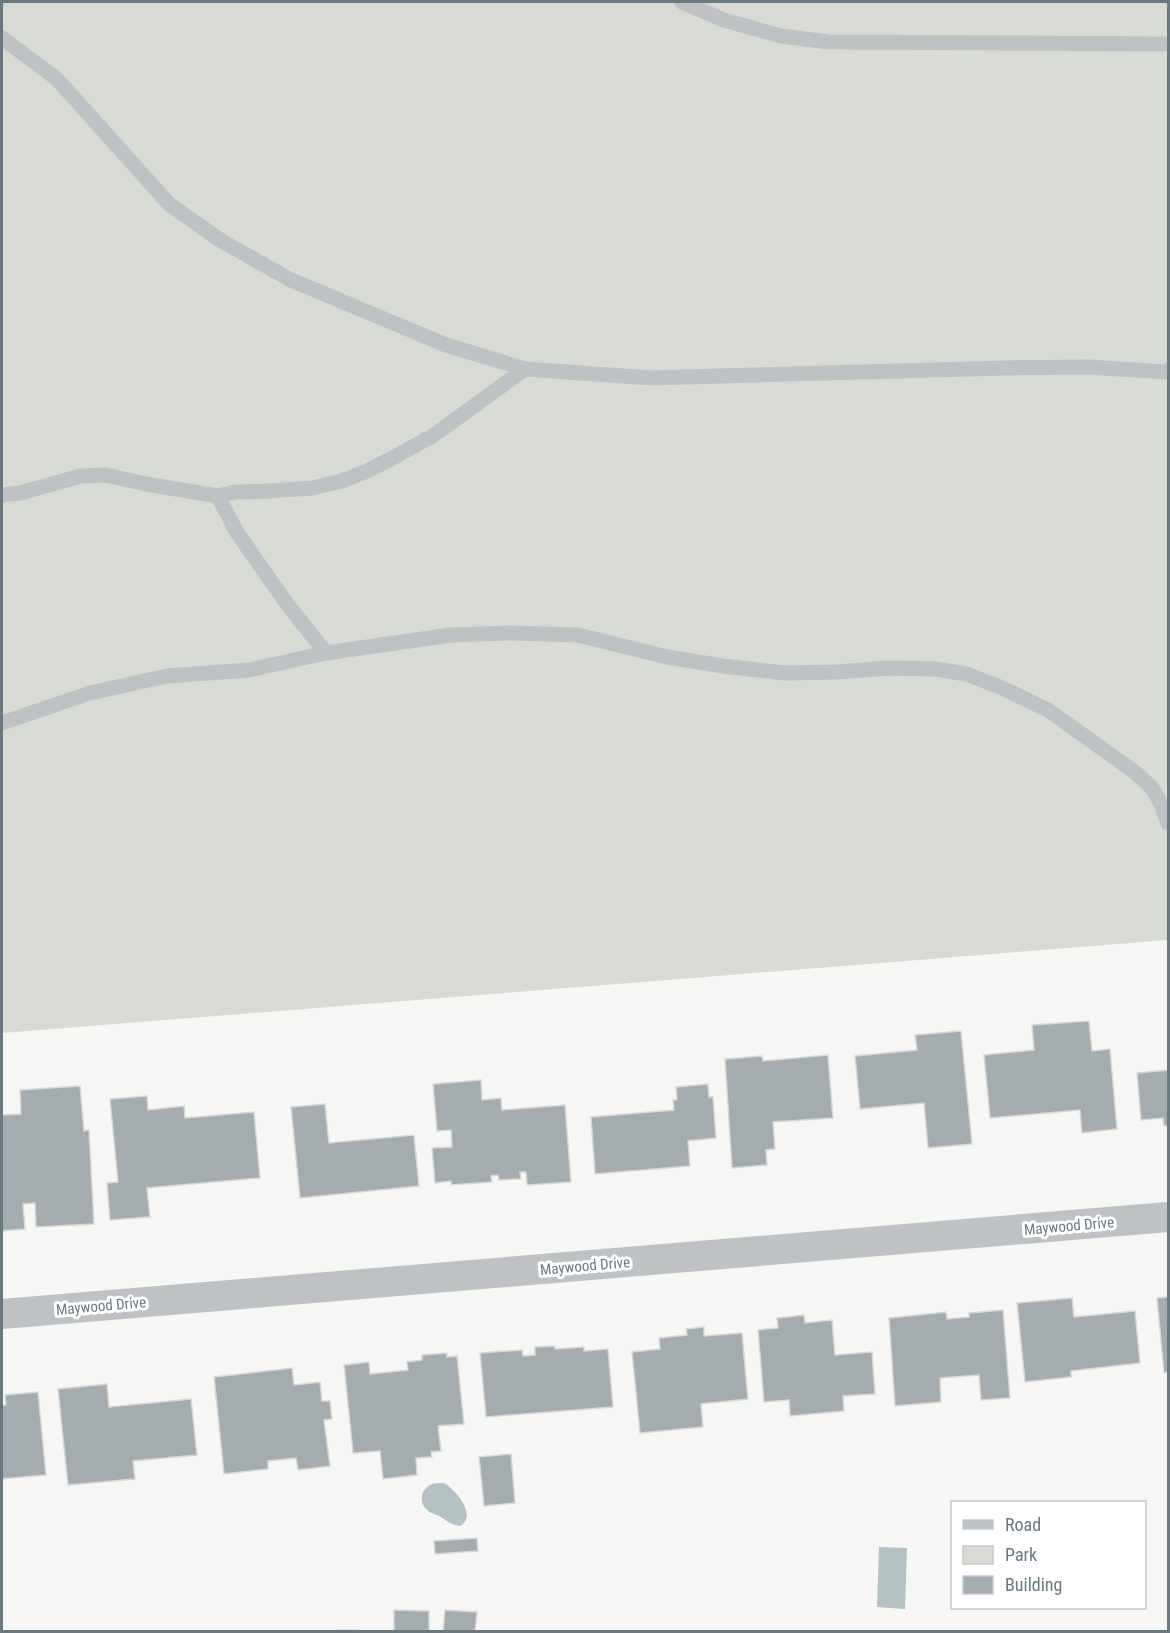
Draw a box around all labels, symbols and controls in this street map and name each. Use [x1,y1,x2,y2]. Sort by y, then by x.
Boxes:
street label: Maywood Drive [1023,1213,1115,1239]
street label: Maywood Drive [539,1253,631,1279]
street label: Maywood Drive [55,1293,147,1319]
legend [951,1501,1146,1609]
text: Road [1005,1514,1041,1535]
text: Park [1005,1544,1037,1565]
text: Building [1005,1574,1062,1595]

